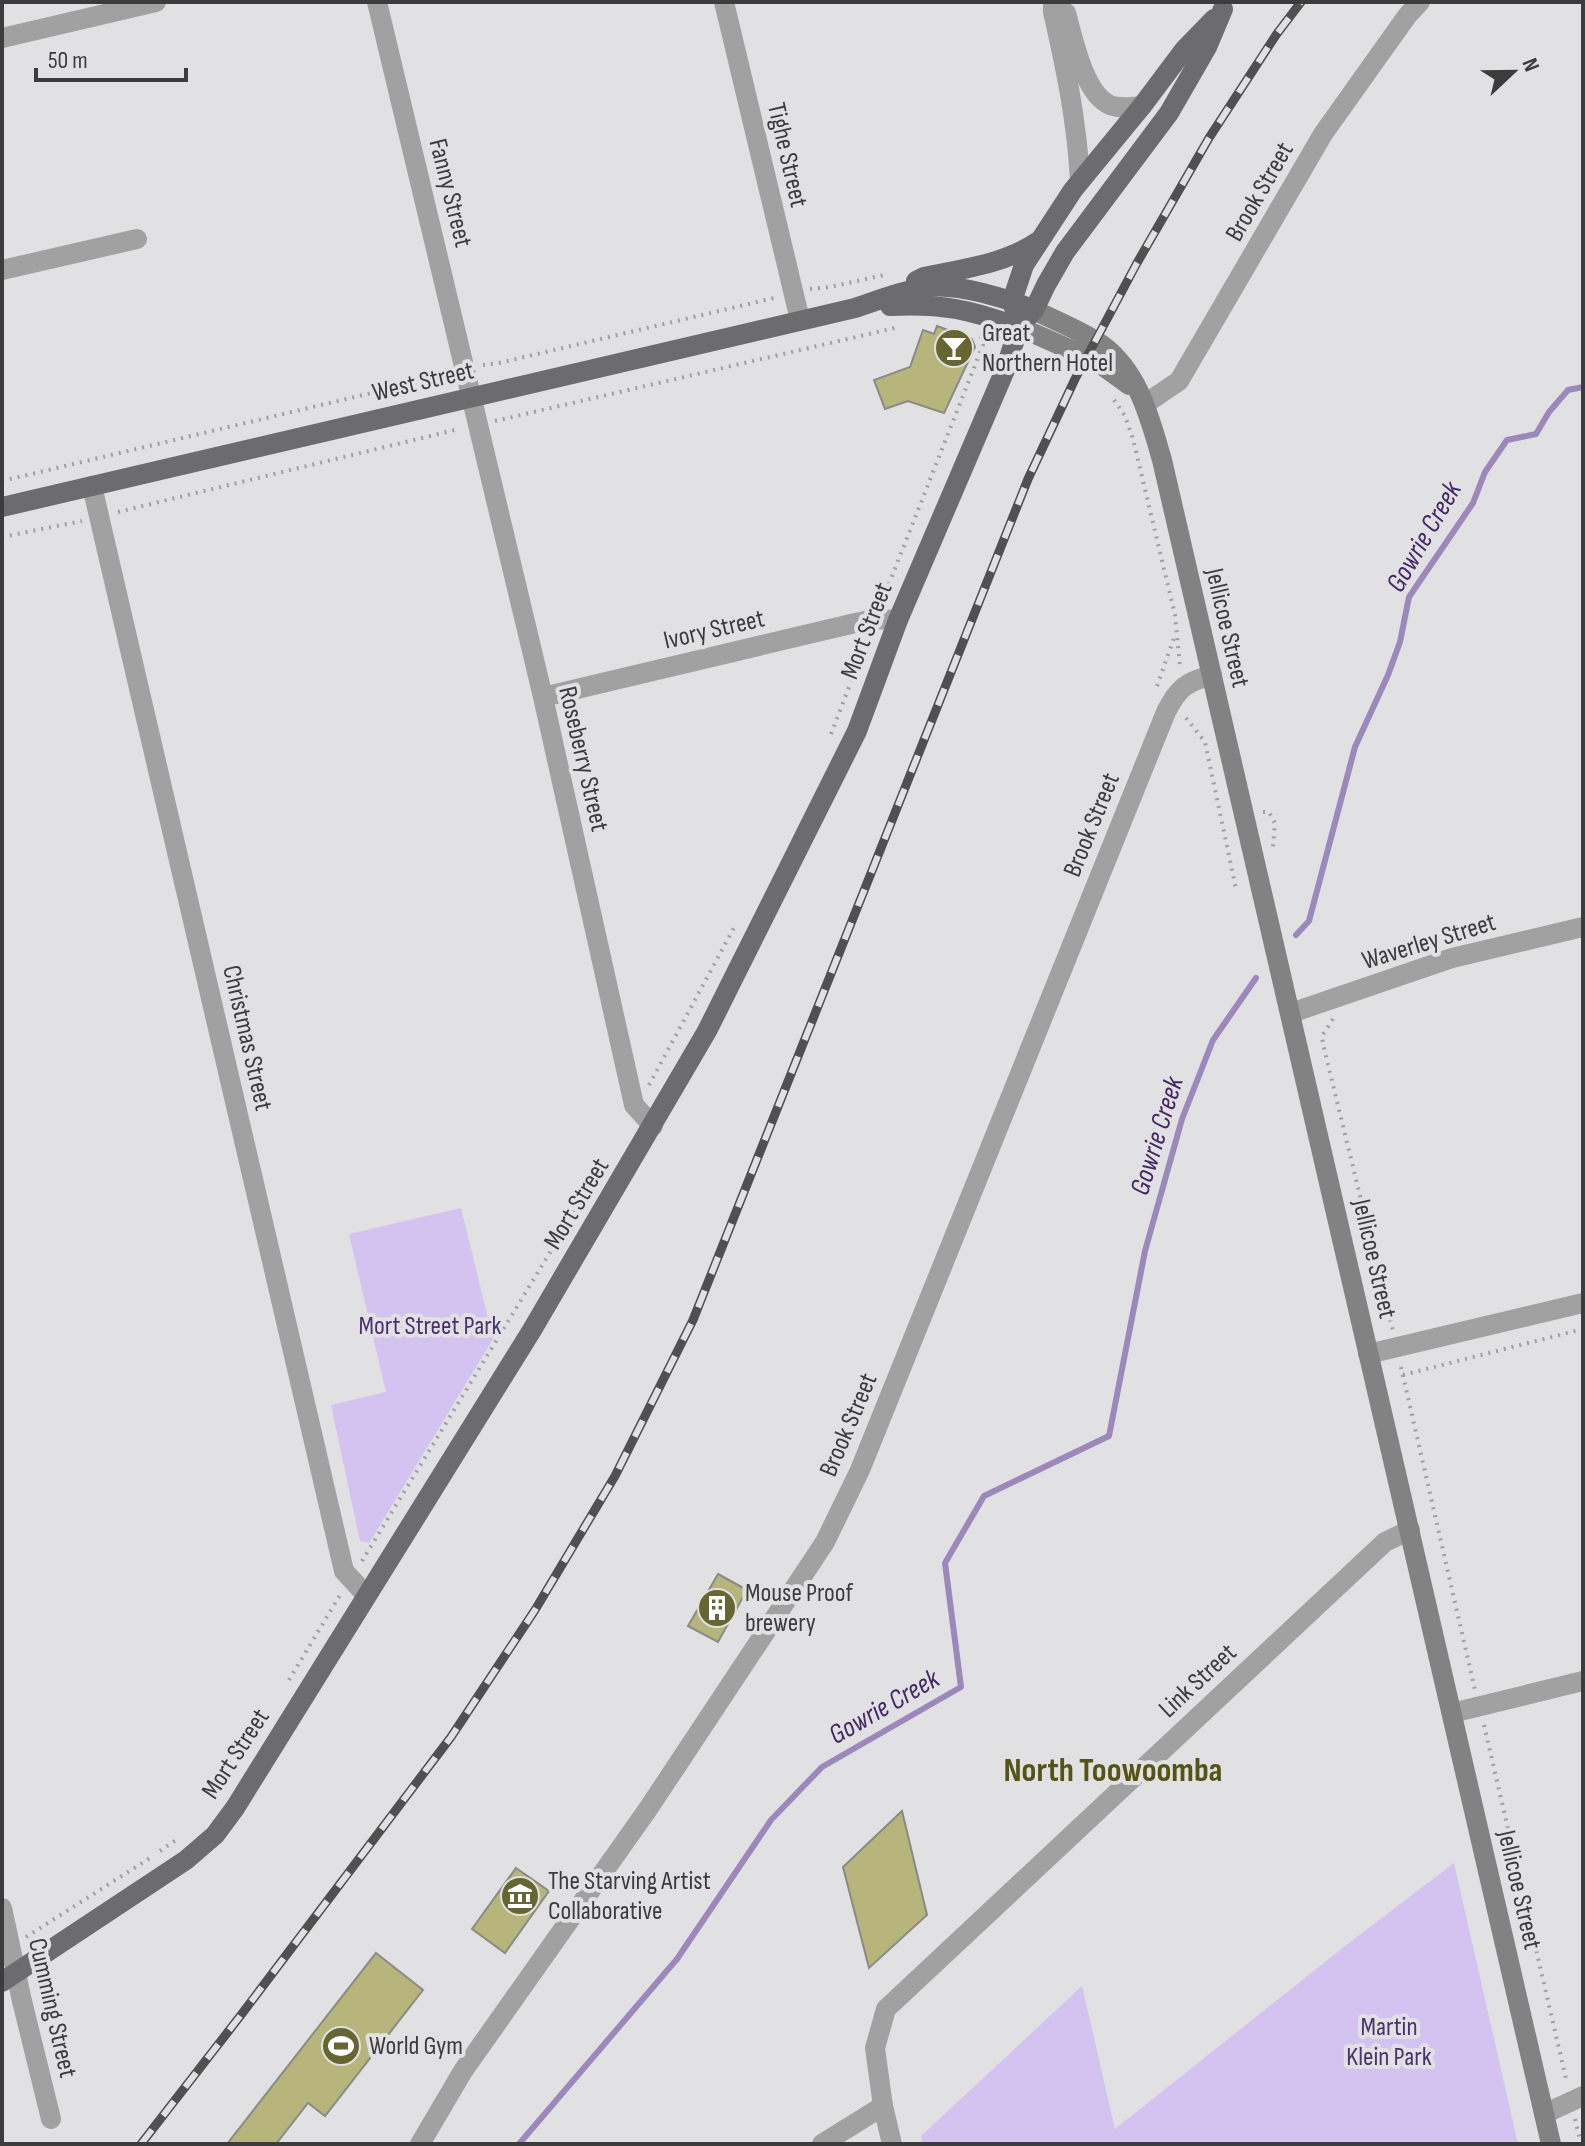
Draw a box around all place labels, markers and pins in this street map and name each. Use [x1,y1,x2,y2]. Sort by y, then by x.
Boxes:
place label: Great Northern Hotel [982,318,1113,379]
bar icon: Great Northern Hotel [933,327,975,369]
place label: Mouse Proof brewery [745,1578,854,1639]
building icon: Mouse Proof brewery [696,1587,738,1629]
place label: The Starving Artist Collaborative [548,1866,711,1927]
museum icon: The Starving Artist Collaborative [499,1875,541,1917]
sports icon: World Gym [320,2025,362,2067]
place label: World Gym [369,2031,463,2062]

